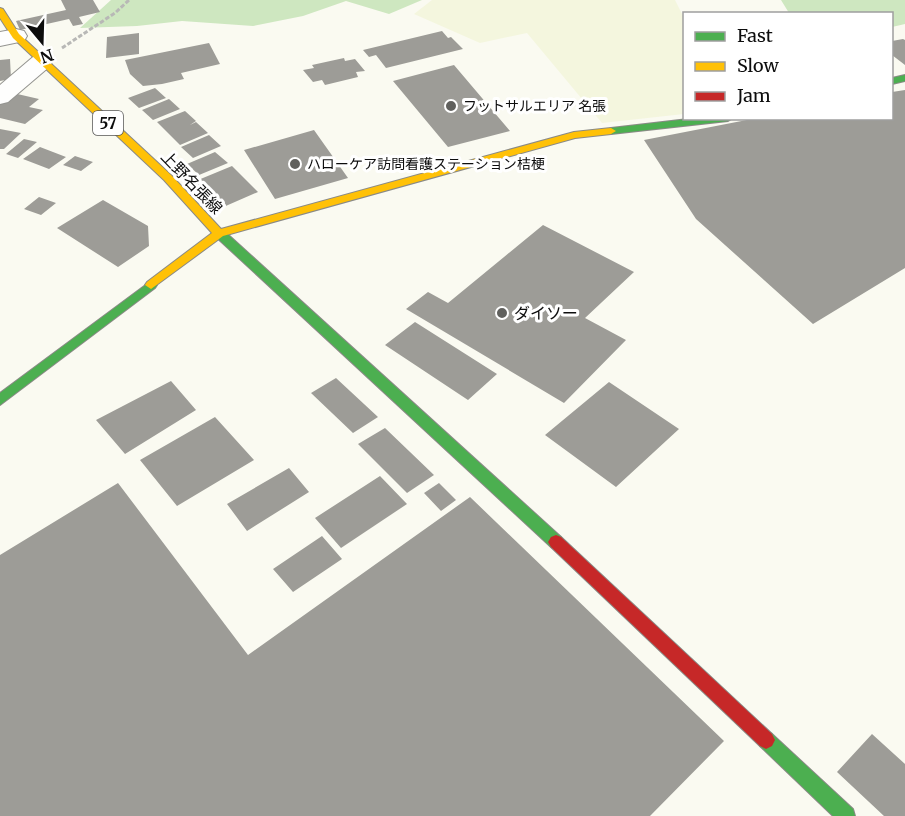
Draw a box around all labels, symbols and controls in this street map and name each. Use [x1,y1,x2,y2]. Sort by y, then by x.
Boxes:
north arrow [12,12,72,72]
legend [683,12,893,120]
text: Fast [737,24,773,47]
text: N [37,45,56,68]
text: Slow [737,54,780,77]
text: Jam [736,84,771,107]
place label: フットサルエリア 名張 [463,97,606,115]
marker: フットサルエリア 名張 [444,99,458,113]
road number: 57 [93,111,123,135]
street label: 上野名張線 [157,146,227,218]
place label: ハローケア訪問看護ステーション桔梗 [307,155,545,173]
marker: ハローケア訪問看護ステーション桔梗 [288,157,302,171]
place label: ダイソー [514,303,578,323]
marker: ダイソー [495,306,509,320]

